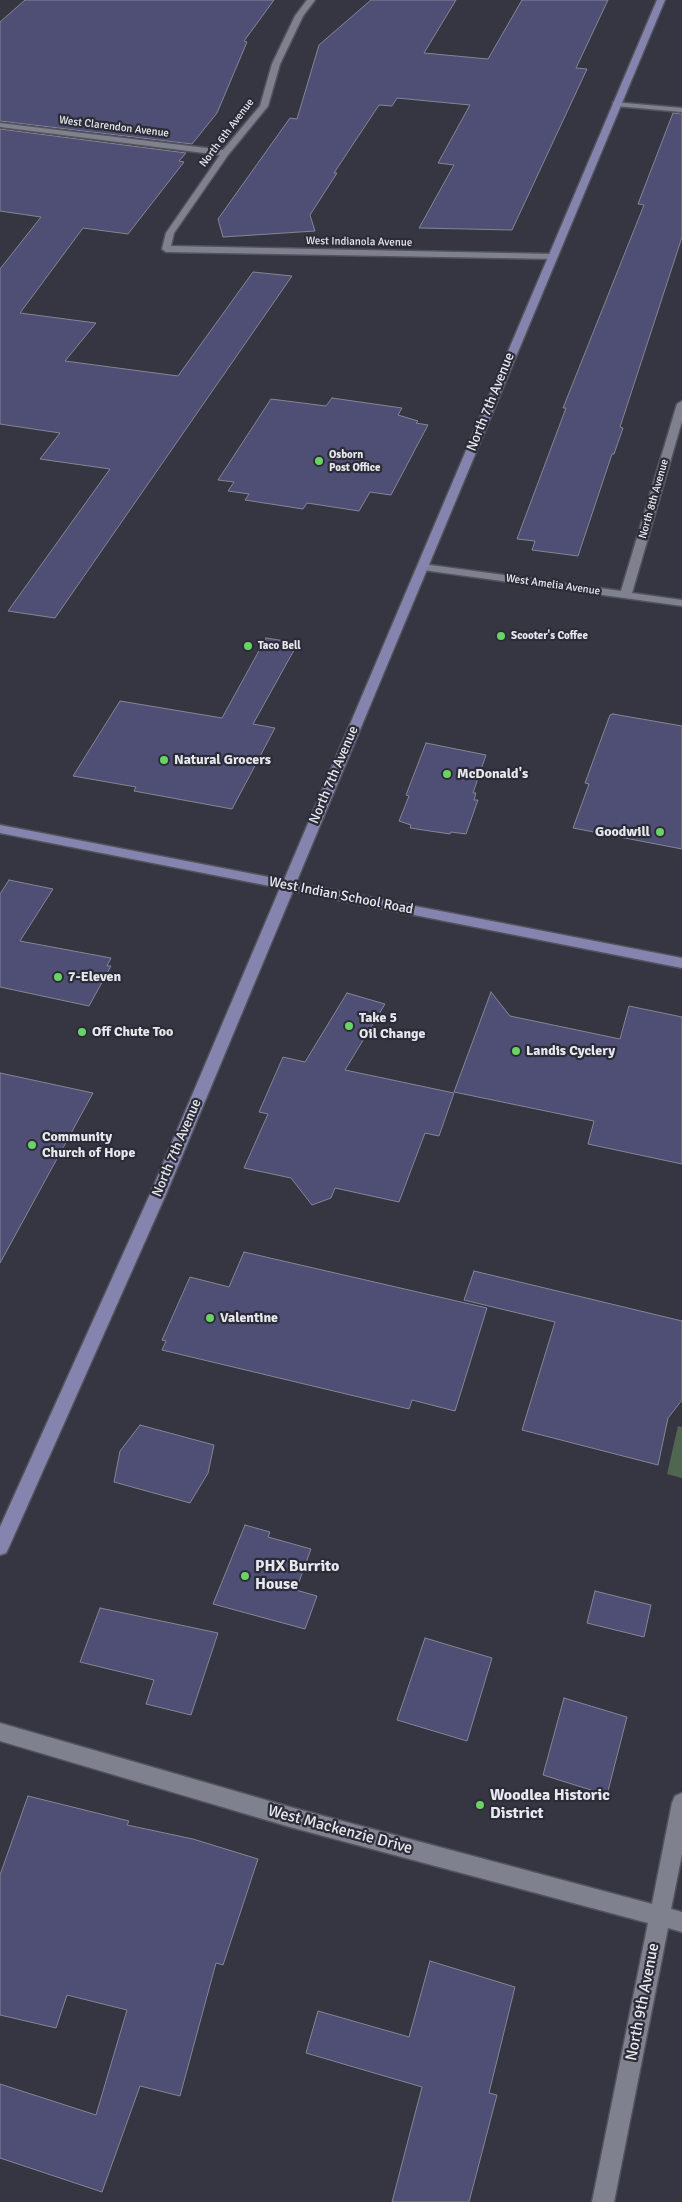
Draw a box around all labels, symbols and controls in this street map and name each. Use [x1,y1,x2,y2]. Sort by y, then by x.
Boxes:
street label: North 6th Avenue [197,96,257,170]
street label: West Clarendon Avenue [58,114,170,140]
street label: West Indianola Avenue [306,234,412,250]
street label: North 7th Avenue [464,350,518,454]
place label: Osborn Post Office [329,448,380,474]
marker: Osborn Post Office [313,455,325,467]
street label: North 8th Avenue [636,458,672,540]
street label: West Amelia Avenue [505,572,601,598]
place label: Scooter's Coffee [511,629,588,643]
marker: Scooter's Coffee [495,630,507,642]
place label: Taco Bell [258,639,301,653]
marker: Taco Bell [242,640,254,652]
street label: North 7th Avenue [306,723,362,827]
place label: Natural Grocers [174,752,271,768]
marker: Natural Grocers [158,754,170,766]
place label: McDonald's [457,766,528,782]
marker: McDonald's [441,768,453,780]
place label: Goodwill [595,824,650,840]
marker: Goodwill [654,826,666,838]
street label: West Indian School Road [267,874,415,918]
place label: 7-Eleven [68,969,121,985]
marker: 7-Eleven [52,971,64,983]
place label: Take 5 Oil Change [359,1010,426,1042]
marker: Take 5 Oil Change [343,1020,355,1032]
place label: Off Chute Too [92,1024,173,1040]
marker: Off Chute Too [76,1026,88,1038]
place label: Landis Cyclery [526,1043,615,1059]
marker: Landis Cyclery [510,1045,522,1057]
street label: North 7th Avenue [149,1096,205,1200]
place label: Community Church of Hope [42,1129,135,1162]
marker: Community Church of Hope [26,1139,38,1151]
place label: Valentine [220,1310,278,1326]
marker: Valentine [204,1312,216,1324]
place label: PHX Burrito House [255,1557,339,1595]
marker: PHX Burrito House [239,1570,251,1582]
place label: Woodlea Historic District [490,1786,610,1824]
marker: Woodlea Historic District [474,1799,486,1811]
street label: West Mackenzie Drive [266,1801,414,1859]
street label: North 9th Avenue [622,1941,664,2063]

